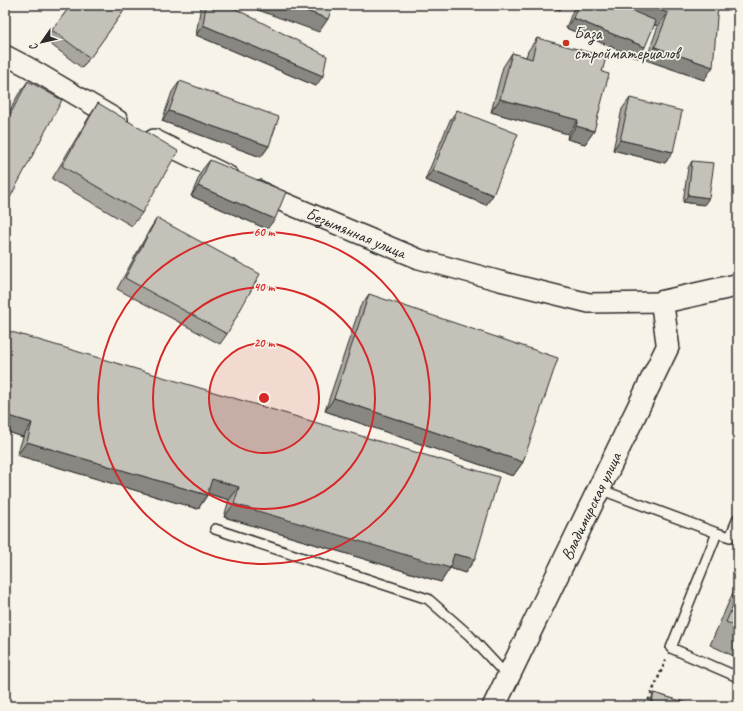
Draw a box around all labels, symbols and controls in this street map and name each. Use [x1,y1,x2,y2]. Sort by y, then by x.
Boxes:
north arrow [22,22,62,62]
place label: База стройматериалов [574,23,682,64]
marker: База стройматериалов [561,38,571,48]
text: С [26,40,41,54]
street label: Безымянная улица [303,202,411,264]
text: 60 m [254,224,276,240]
text: 40 m [254,279,275,295]
text: 20 m [254,335,275,351]
centre of rings [257,391,271,405]
street label: Владимирская улица [556,448,626,563]

